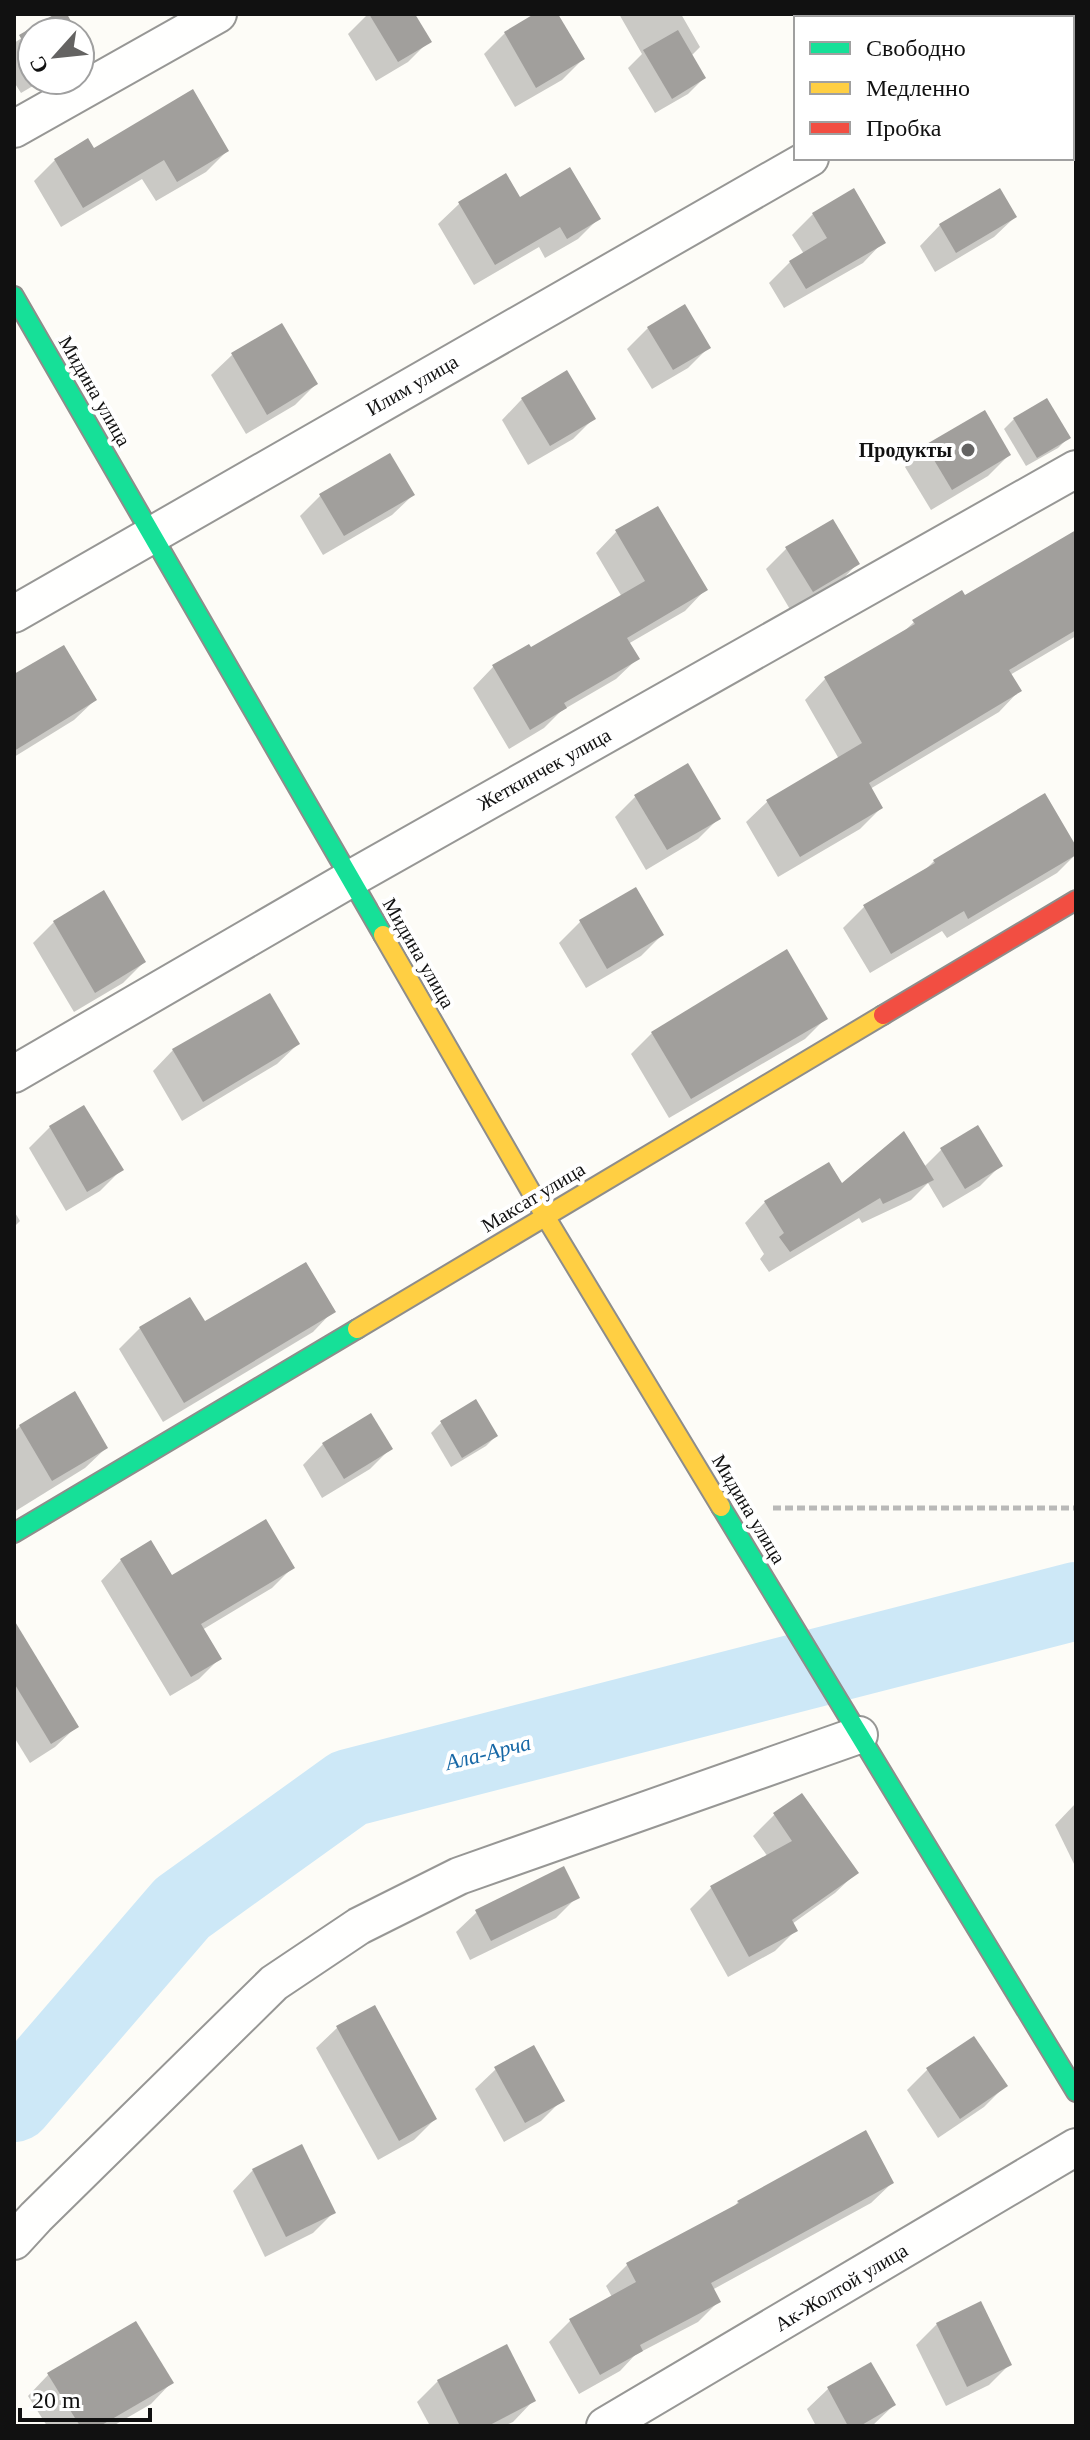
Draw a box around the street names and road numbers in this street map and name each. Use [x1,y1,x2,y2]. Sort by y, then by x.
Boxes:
street label: Мидина улица [54,332,135,451]
street label: Илим улица [362,350,462,421]
street label: Жеткинчек улица [474,723,615,816]
street label: Мидина улица [378,894,459,1013]
street label: Максат улица [477,1158,589,1237]
street label: Мидина улица [707,1450,790,1568]
street label: Ак-Жолтой улица [771,2239,912,2336]

